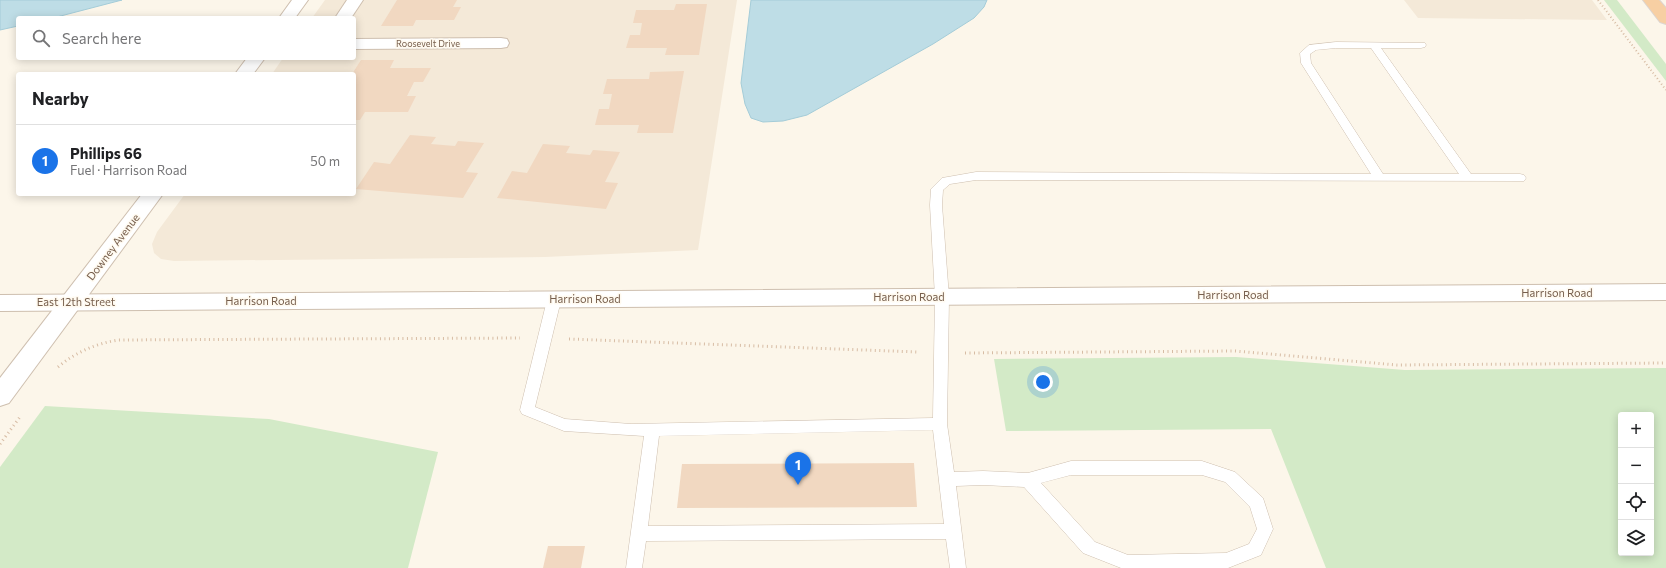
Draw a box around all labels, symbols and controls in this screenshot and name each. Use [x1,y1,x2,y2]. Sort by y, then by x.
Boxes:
search box [16,16,356,60]
icon: search [30,27,52,49]
text: Search here [62,29,141,47]
street label: Roosevelt Drive [396,38,460,49]
text: Nearby [32,88,89,109]
text: Phillips 66 [70,144,142,162]
text: 1 [42,153,48,169]
text: 50 m [310,153,340,169]
text: Fuel · Harrison Road [70,162,187,178]
street label: Downey Avenue [83,211,142,282]
street label: Harrison Road [1521,286,1593,299]
street label: Harrison Road [1197,288,1269,301]
street label: Harrison Road [873,290,945,303]
street label: Harrison Road [549,292,621,305]
street label: Harrison Road [225,294,297,307]
street label: East 12th Street [37,295,116,308]
your location [1033,372,1053,392]
map controls [1618,412,1654,556]
button: + [1618,412,1654,448]
button: − [1618,448,1654,484]
pin: 1 [785,452,811,485]
button: locate [1618,484,1654,520]
button: layers [1618,520,1654,556]

